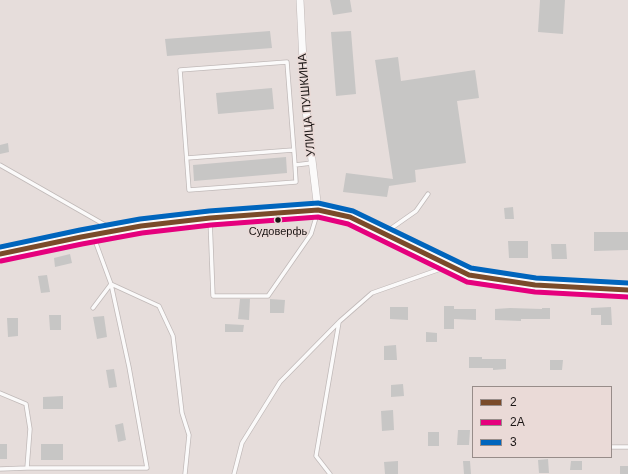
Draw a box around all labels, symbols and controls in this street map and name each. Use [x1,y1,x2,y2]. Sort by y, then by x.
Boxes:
street label: УЛИЦА ПУШКИНА [295,53,319,157]
marker: Судоверфь [273,215,283,225]
place label: Судоверфь [249,225,307,239]
legend [472,386,612,458]
text: 2 [510,395,517,409]
text: 2А [510,415,525,429]
text: 3 [510,435,517,449]

